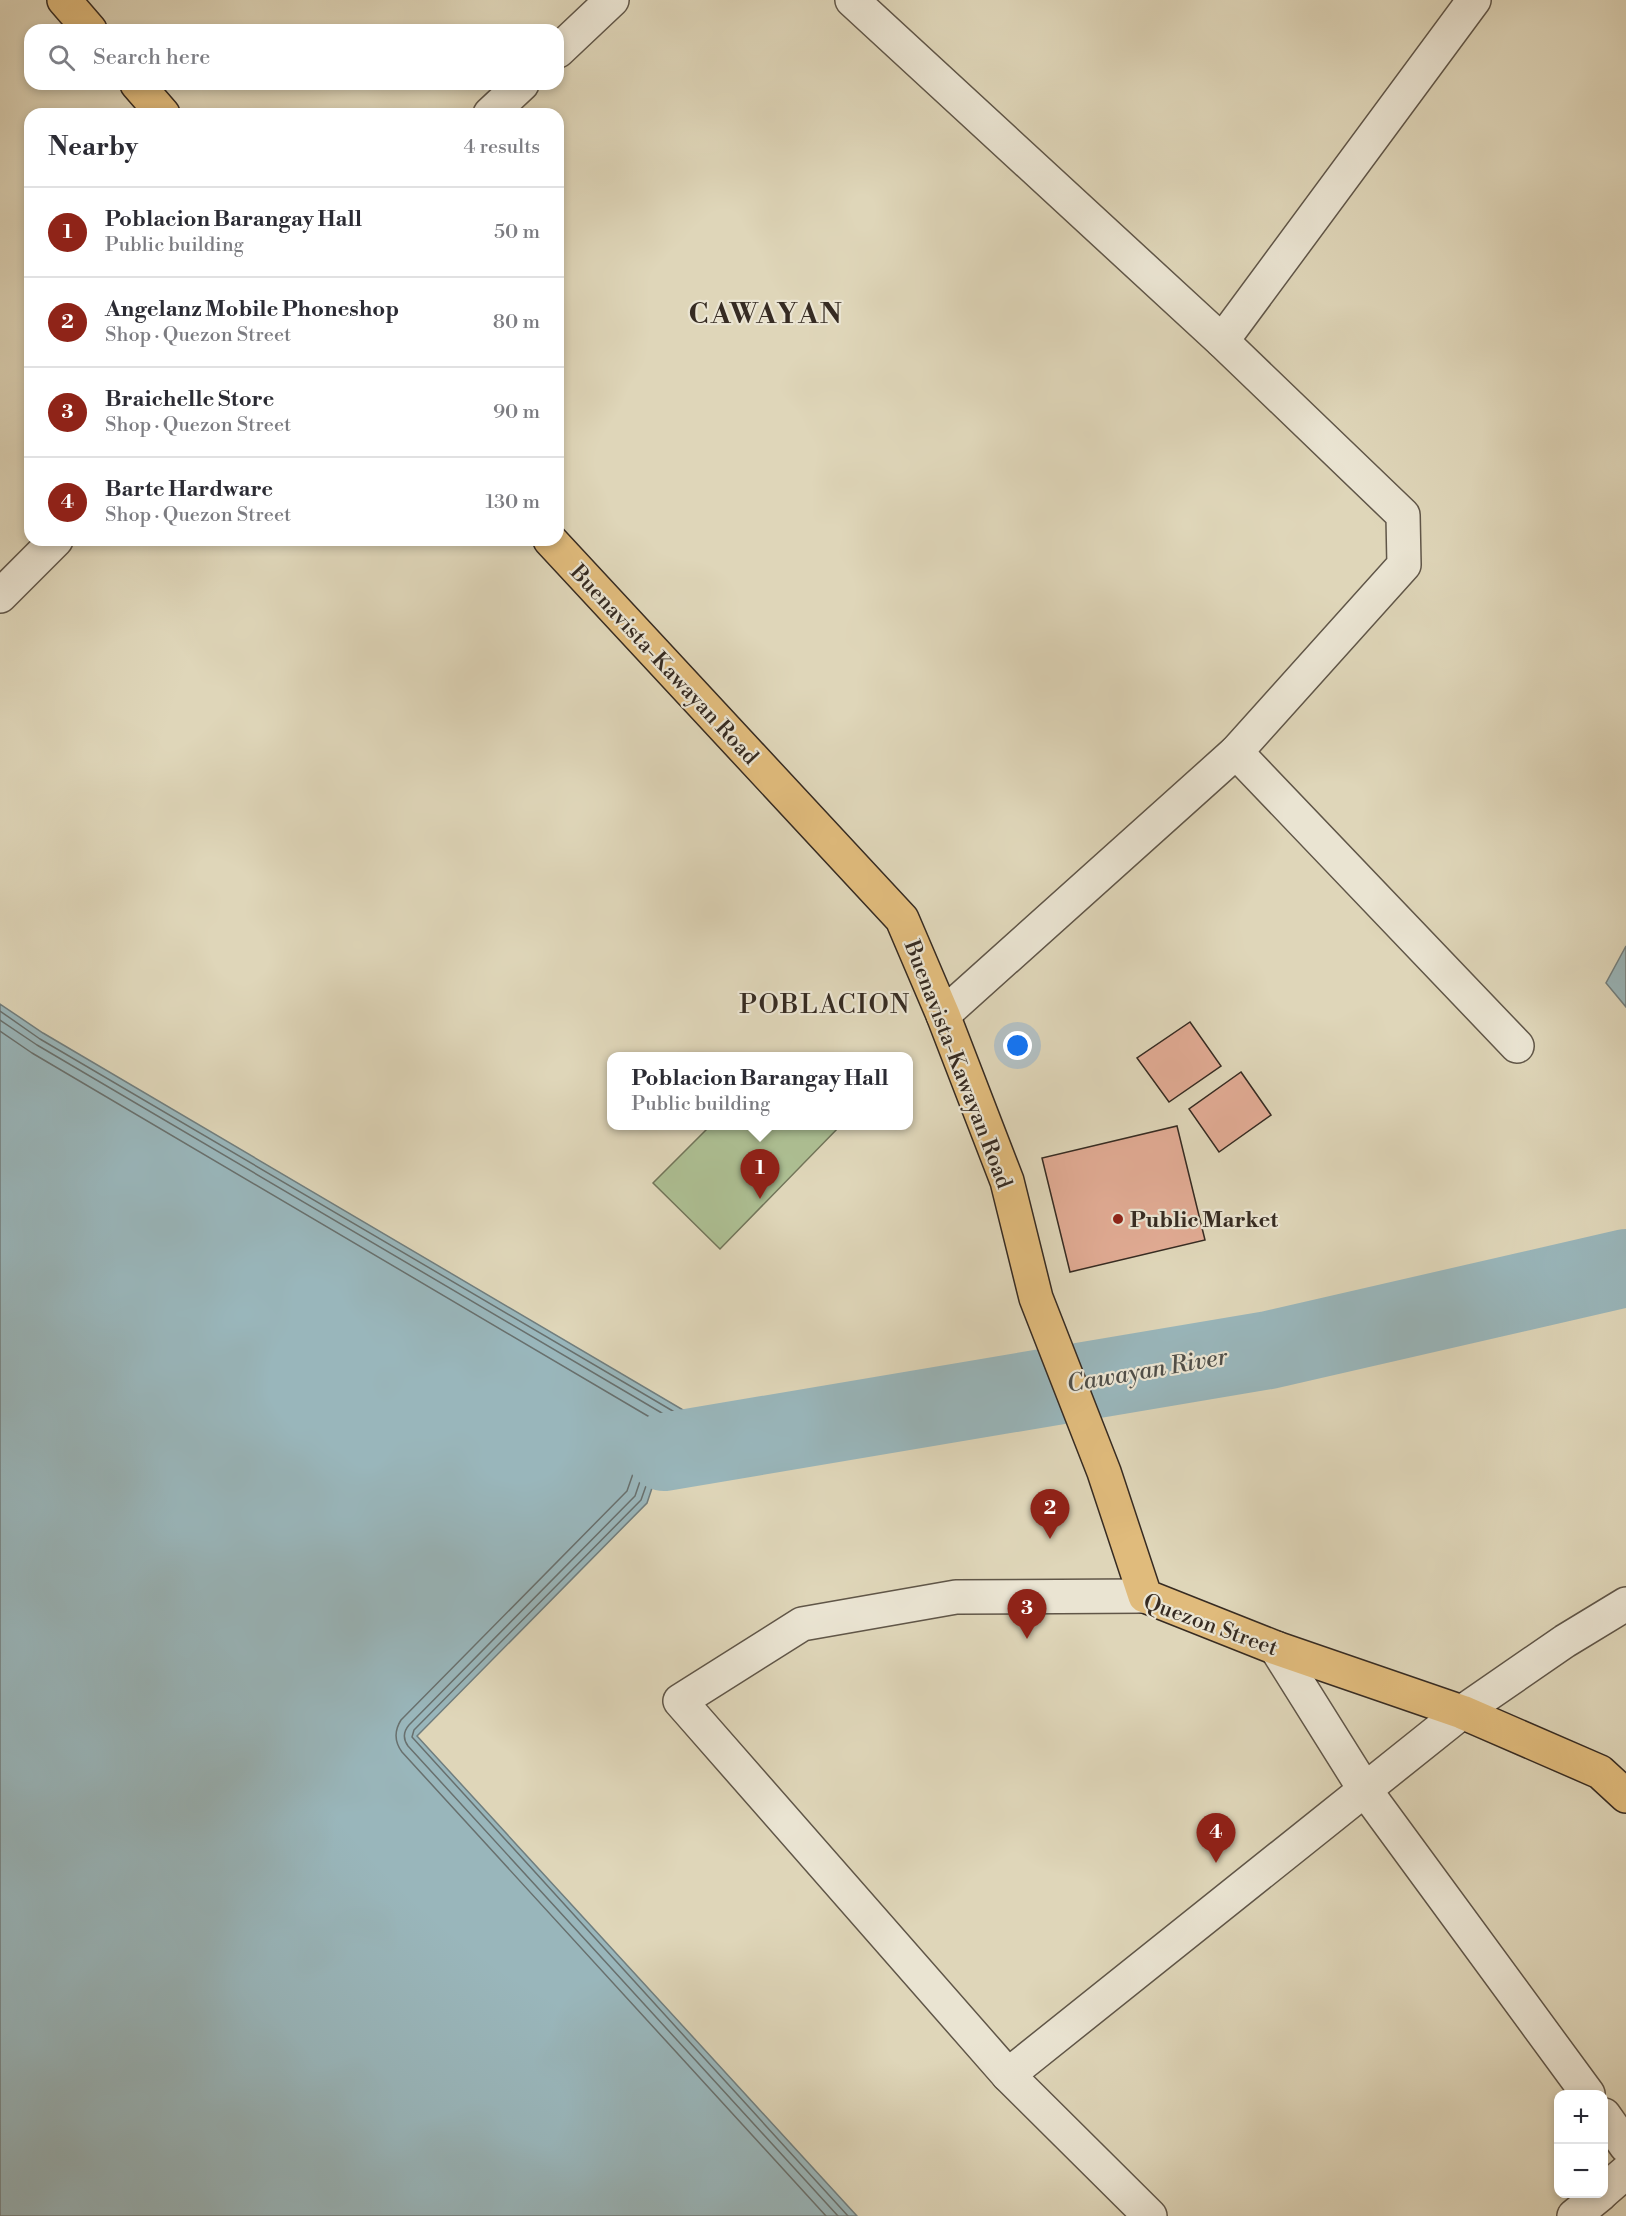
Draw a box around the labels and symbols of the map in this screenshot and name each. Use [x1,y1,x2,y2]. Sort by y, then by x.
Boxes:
district label: CAWAYAN [689,297,843,332]
street label: Buenavista-Kawayan Road [563,559,764,771]
street label: Buenavista-Kawayan Road [897,936,1018,1193]
district label: POBLACION [739,989,911,1021]
your location [1003,1031,1032,1060]
pin: 1 [740,1150,780,1199]
place label: Public Market [1130,1207,1278,1234]
marker: Public Market [1111,1212,1125,1226]
water label: Cawayan River [1065,1342,1231,1400]
pin: 2 [1030,1490,1070,1539]
street label: Quezon Street [1140,1589,1282,1662]
pin: 3 [1008,1590,1046,1639]
pin: 4 [1196,1814,1236,1863]

